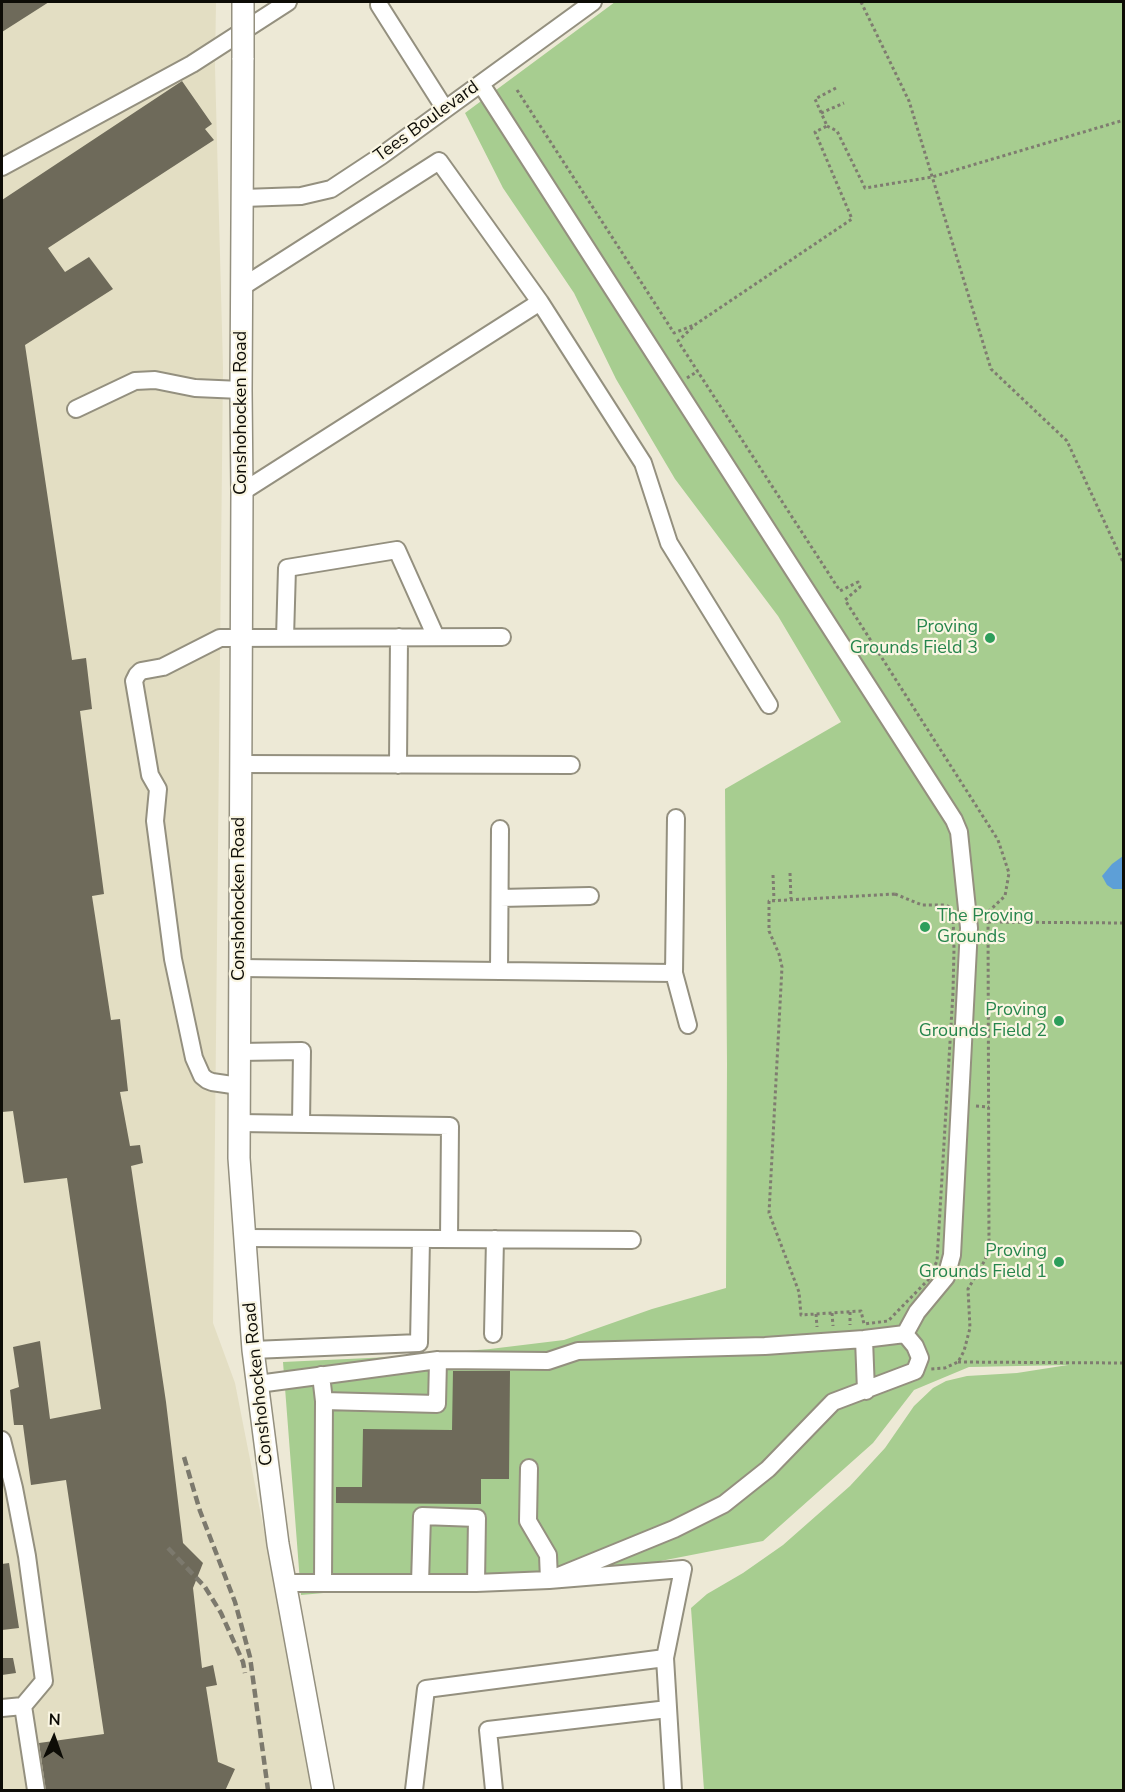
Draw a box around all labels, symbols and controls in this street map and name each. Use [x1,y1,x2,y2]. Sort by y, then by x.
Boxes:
street label: Tees Boulevard [370,77,484,167]
street label: Conshohocken Road [231,331,253,495]
place label: Proving Grounds Field 3 [850,617,978,660]
marker: Proving Grounds Field 3 [983,631,997,645]
street label: Conshohocken Road [229,817,251,981]
place label: The Proving Grounds [937,906,1034,948]
marker: The Proving Grounds [918,920,932,934]
place label: Proving Grounds Field 2 [919,1000,1047,1042]
marker: Proving Grounds Field 2 [1052,1014,1066,1028]
place label: Proving Grounds Field 1 [919,1241,1047,1284]
marker: Proving Grounds Field 1 [1052,1255,1066,1269]
street label: Conshohocken Road [240,1301,278,1467]
north arrow [24,1708,84,1768]
text: N [48,1709,61,1731]

